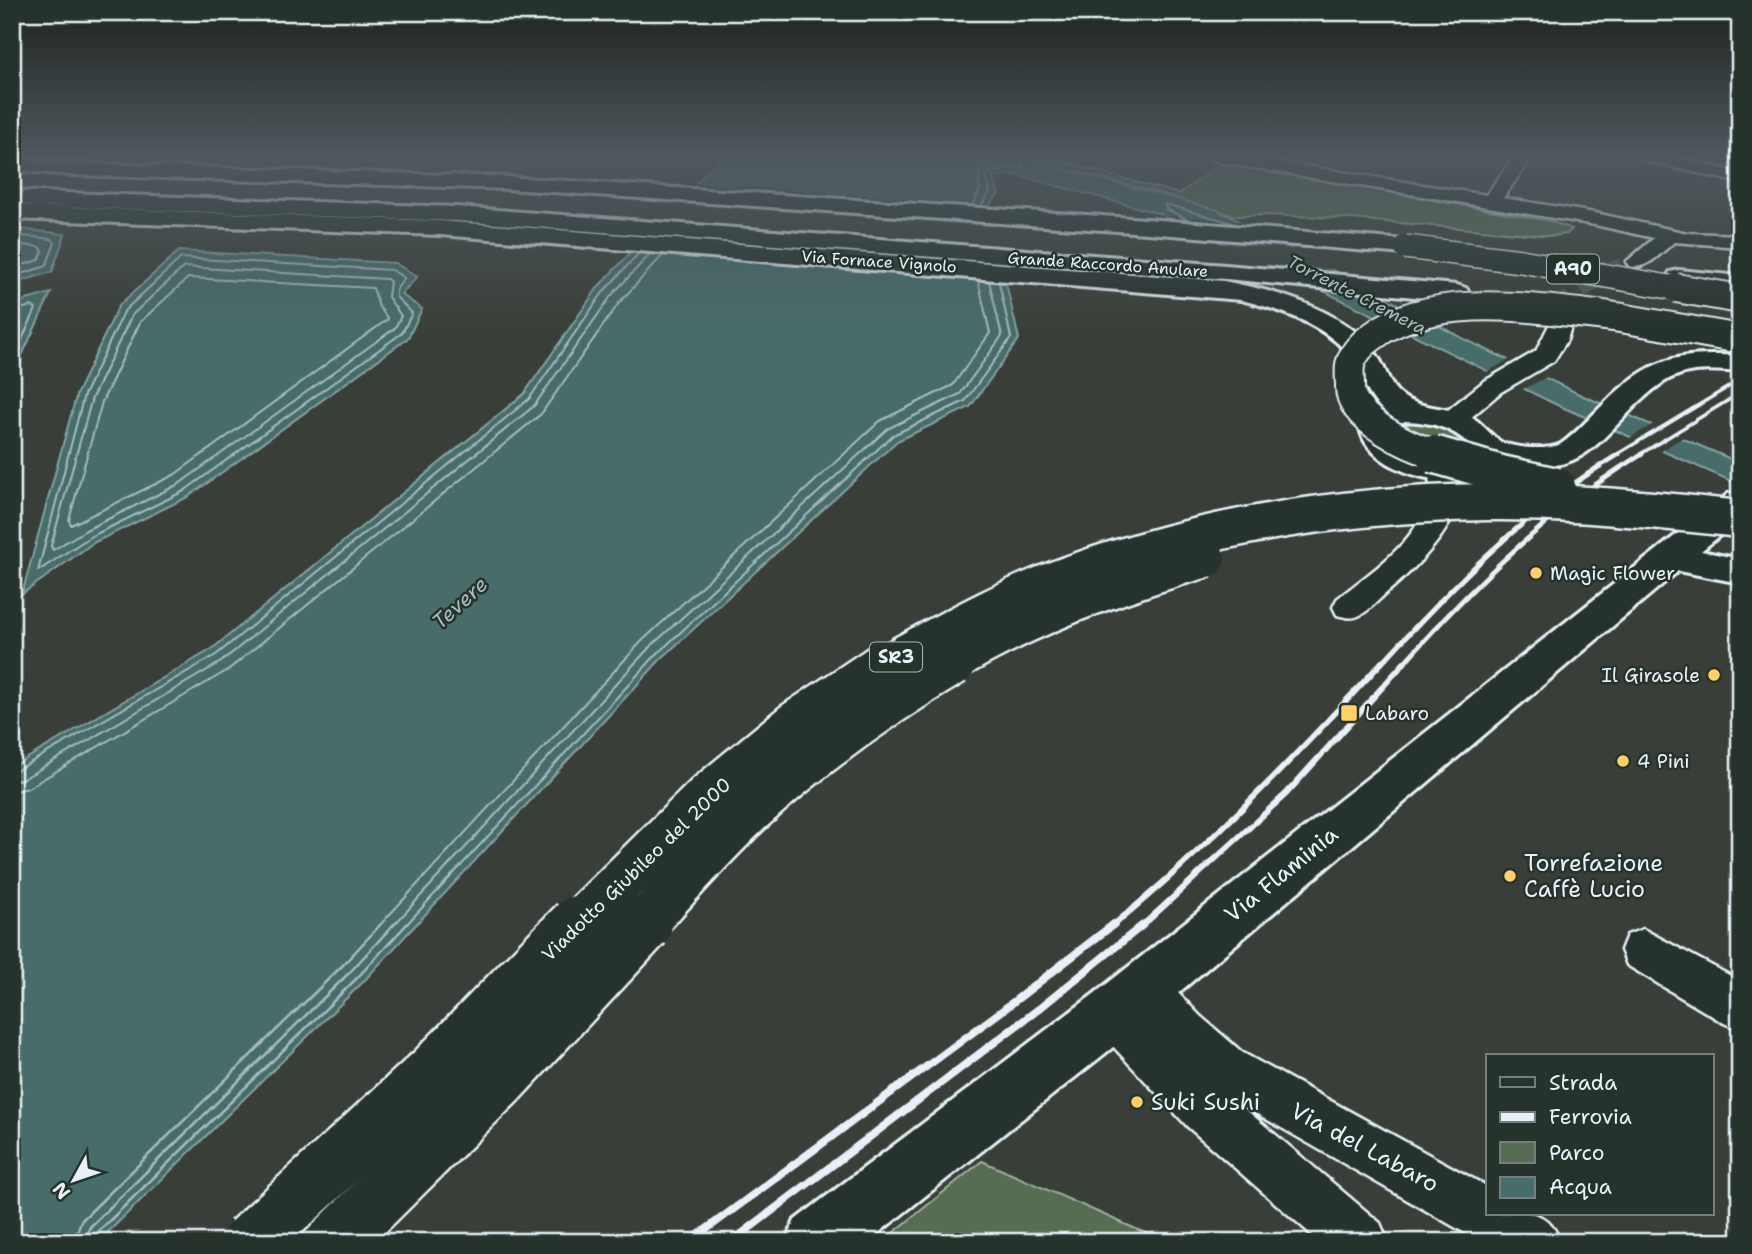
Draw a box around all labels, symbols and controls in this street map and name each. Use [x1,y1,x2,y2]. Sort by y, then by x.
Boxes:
street label: Via Fornace Vignolo [801,246,957,277]
street label: Grande Raccordo Anulare [1007,247,1209,282]
water label: Torrente Cremera [1283,250,1431,340]
road number: A90 [1547,255,1599,284]
place label: Magic Flower [1550,561,1675,586]
marker: Magic Flower [1528,565,1544,581]
water label: Tevere [426,571,494,635]
road number: SR3 [870,642,922,672]
place label: Il Girasole [1602,663,1700,688]
marker: Il Girasole [1706,667,1722,683]
place label: Labaro [1365,701,1429,726]
marker: Labaro [1339,703,1359,723]
place label: 4 Pini [1637,749,1690,774]
marker: 4 Pini [1615,753,1631,769]
street label: Viadotto Giubileo del 2000 [536,772,736,967]
street label: Via Flaminia [1218,819,1344,929]
place label: Torrefazione Caffè Lucio [1524,848,1663,904]
marker: Torrefazione Caffè Lucio [1502,868,1518,884]
legend [1486,1054,1714,1216]
text: Strada [1549,1069,1617,1097]
place label: Suki Sushi [1151,1087,1260,1117]
marker: Suki Sushi [1129,1094,1145,1110]
street label: Via del Labaro [1286,1095,1444,1199]
text: Ferrovia [1549,1103,1632,1131]
text: Parco [1549,1139,1604,1167]
north arrow [38,1146,108,1216]
text: Acqua [1549,1173,1612,1201]
text: N [47,1177,76,1204]

